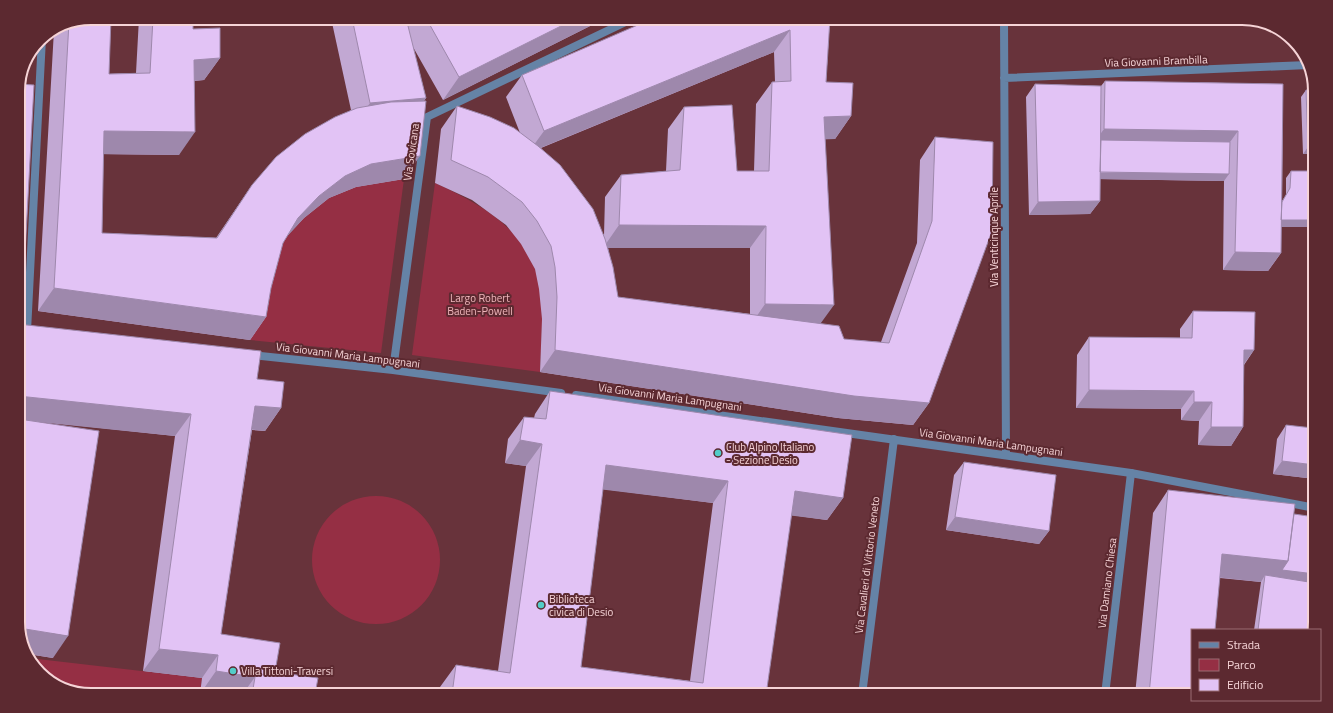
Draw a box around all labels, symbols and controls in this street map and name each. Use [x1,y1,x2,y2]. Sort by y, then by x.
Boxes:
street label: Via Giovanni Brambilla [1104,51,1208,71]
street label: Via Sovicana [399,122,423,182]
street label: Via Venticinque Aprile [986,187,1002,287]
park label: Largo Robert Baden-Powell [447,290,513,319]
street label: Via Giovanni Maria Lampugnani [275,338,421,372]
street label: Via Giovanni Maria Lampugnani [597,379,743,415]
street label: Via Giovanni Maria Lampugnani [918,424,1064,460]
place label: Club Alpino Italiano - Sezione Desio [726,439,814,468]
marker: Club Alpino Italiano - Sezione Desio [713,448,723,458]
street label: Via Cavalieri di Vittorio Veneto [851,495,883,635]
street label: Via Damiano Chiesa [1094,536,1121,629]
place label: Biblioteca civica di Desio [549,591,613,620]
marker: Biblioteca civica di Desio [536,600,546,610]
legend [1191,629,1321,701]
text: Strada [1227,635,1260,654]
text: Parco [1227,655,1256,674]
place label: Villa Tittoni-Traversi [241,663,333,679]
marker: Villa Tittoni-Traversi [228,666,238,676]
text: Edificio [1227,675,1263,694]

